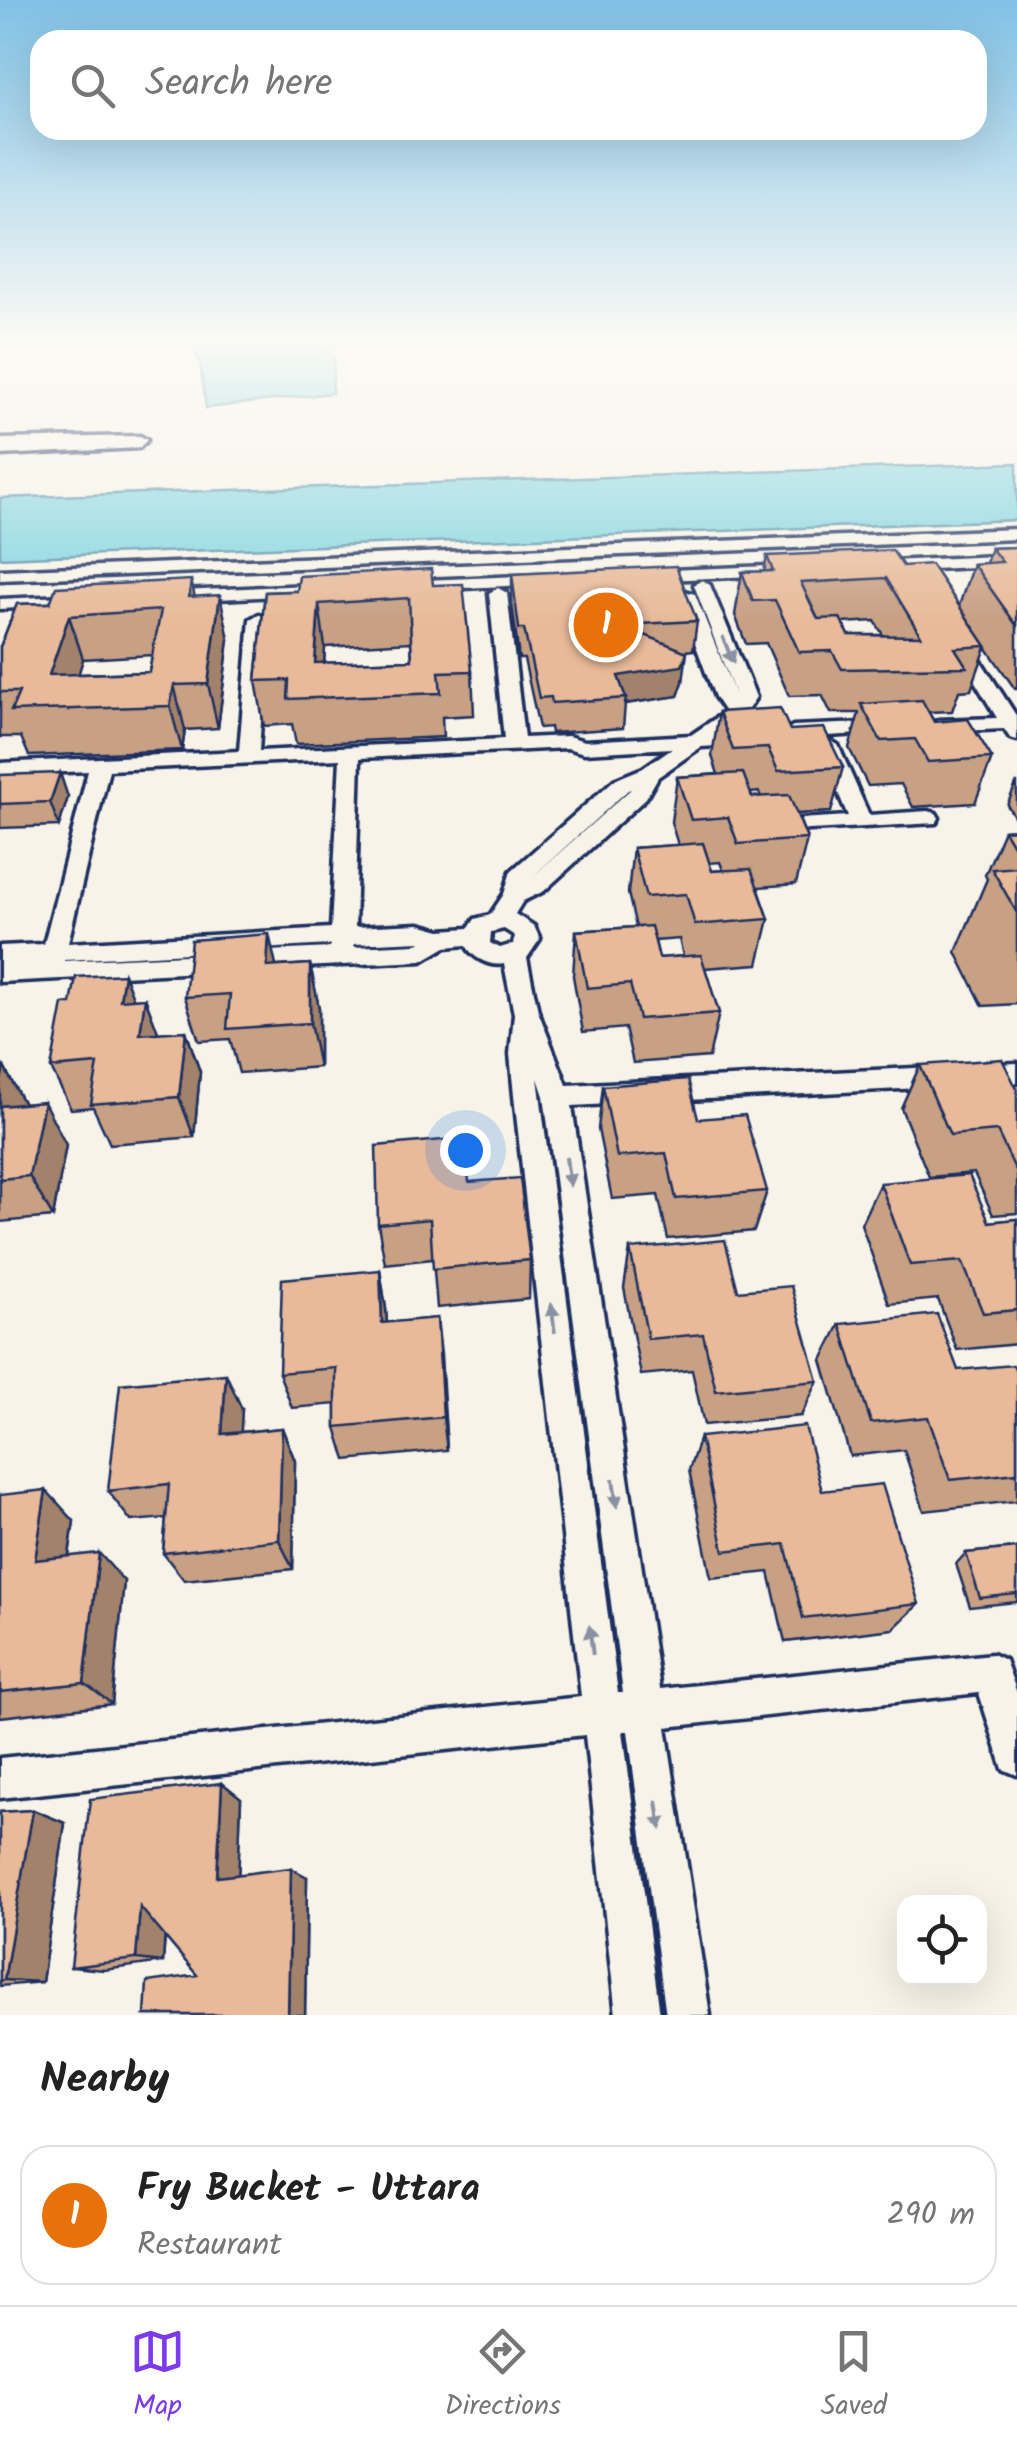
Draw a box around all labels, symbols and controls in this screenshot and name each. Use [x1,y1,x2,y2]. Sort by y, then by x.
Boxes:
search box [30,30,987,140]
text: Search here [145,55,332,115]
icon: search [65,58,120,113]
pin: 1 [574,588,638,662]
one-way arrow [720,635,736,665]
your location [440,1125,491,1176]
one-way arrow [560,1157,576,1188]
one-way arrow [545,1301,561,1333]
one-way arrow [607,1478,623,1510]
one-way arrow [583,1624,599,1656]
one-way arrow [651,1800,667,1832]
map controls [897,1895,987,1985]
button: locate [897,1895,987,1985]
text: Nearby [40,2047,169,2114]
text: Fry Bucket - Uttara [137,2160,480,2220]
text: 1 [70,2190,79,2241]
text: 290 m [886,2190,975,2241]
text: Restaurant [137,2220,282,2271]
tab: Map [130,2324,185,2429]
tab: Directions [445,2324,561,2429]
tab: Saved [821,2324,887,2429]

